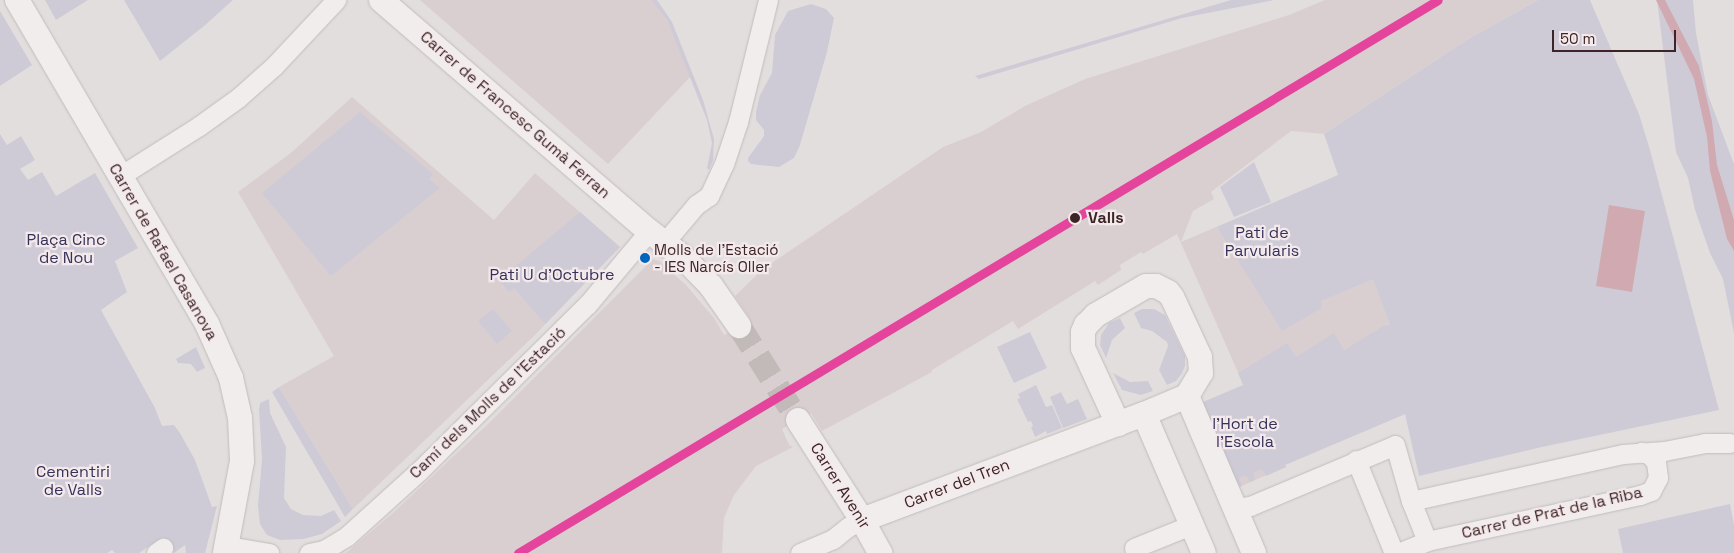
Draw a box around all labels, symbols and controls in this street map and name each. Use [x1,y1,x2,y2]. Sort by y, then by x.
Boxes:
scale bar [1554,20,1678,52]
street label: Carrer de Francesc Gumà Ferran [416,27,614,203]
text: 50 m [1560,29,1595,48]
street label: Carrer de Rafael Casanova [104,160,222,344]
place label: Valls [1088,208,1124,228]
marker: Valls [1066,209,1084,227]
park label: Pati de Parvularis [1225,223,1299,261]
park label: Plaça Cinc de Nou [27,230,105,268]
place label: Molls de l'Estació - IES Narcís Oller [654,240,779,275]
marker: Molls de l'Estació - IES Narcís Oller [640,253,650,263]
park label: Pati U d'Octubre [489,265,615,285]
street label: Camí dels Molls de l'Estació [406,323,570,483]
park label: l'Hort de l'Escola [1212,414,1278,452]
street label: Carrer Avenir [806,439,874,533]
street label: Carrer del Tren [901,455,1013,513]
park label: Cementiri de Valls [36,462,110,500]
street label: Carrer de Prat de la Riba [1460,483,1644,543]

